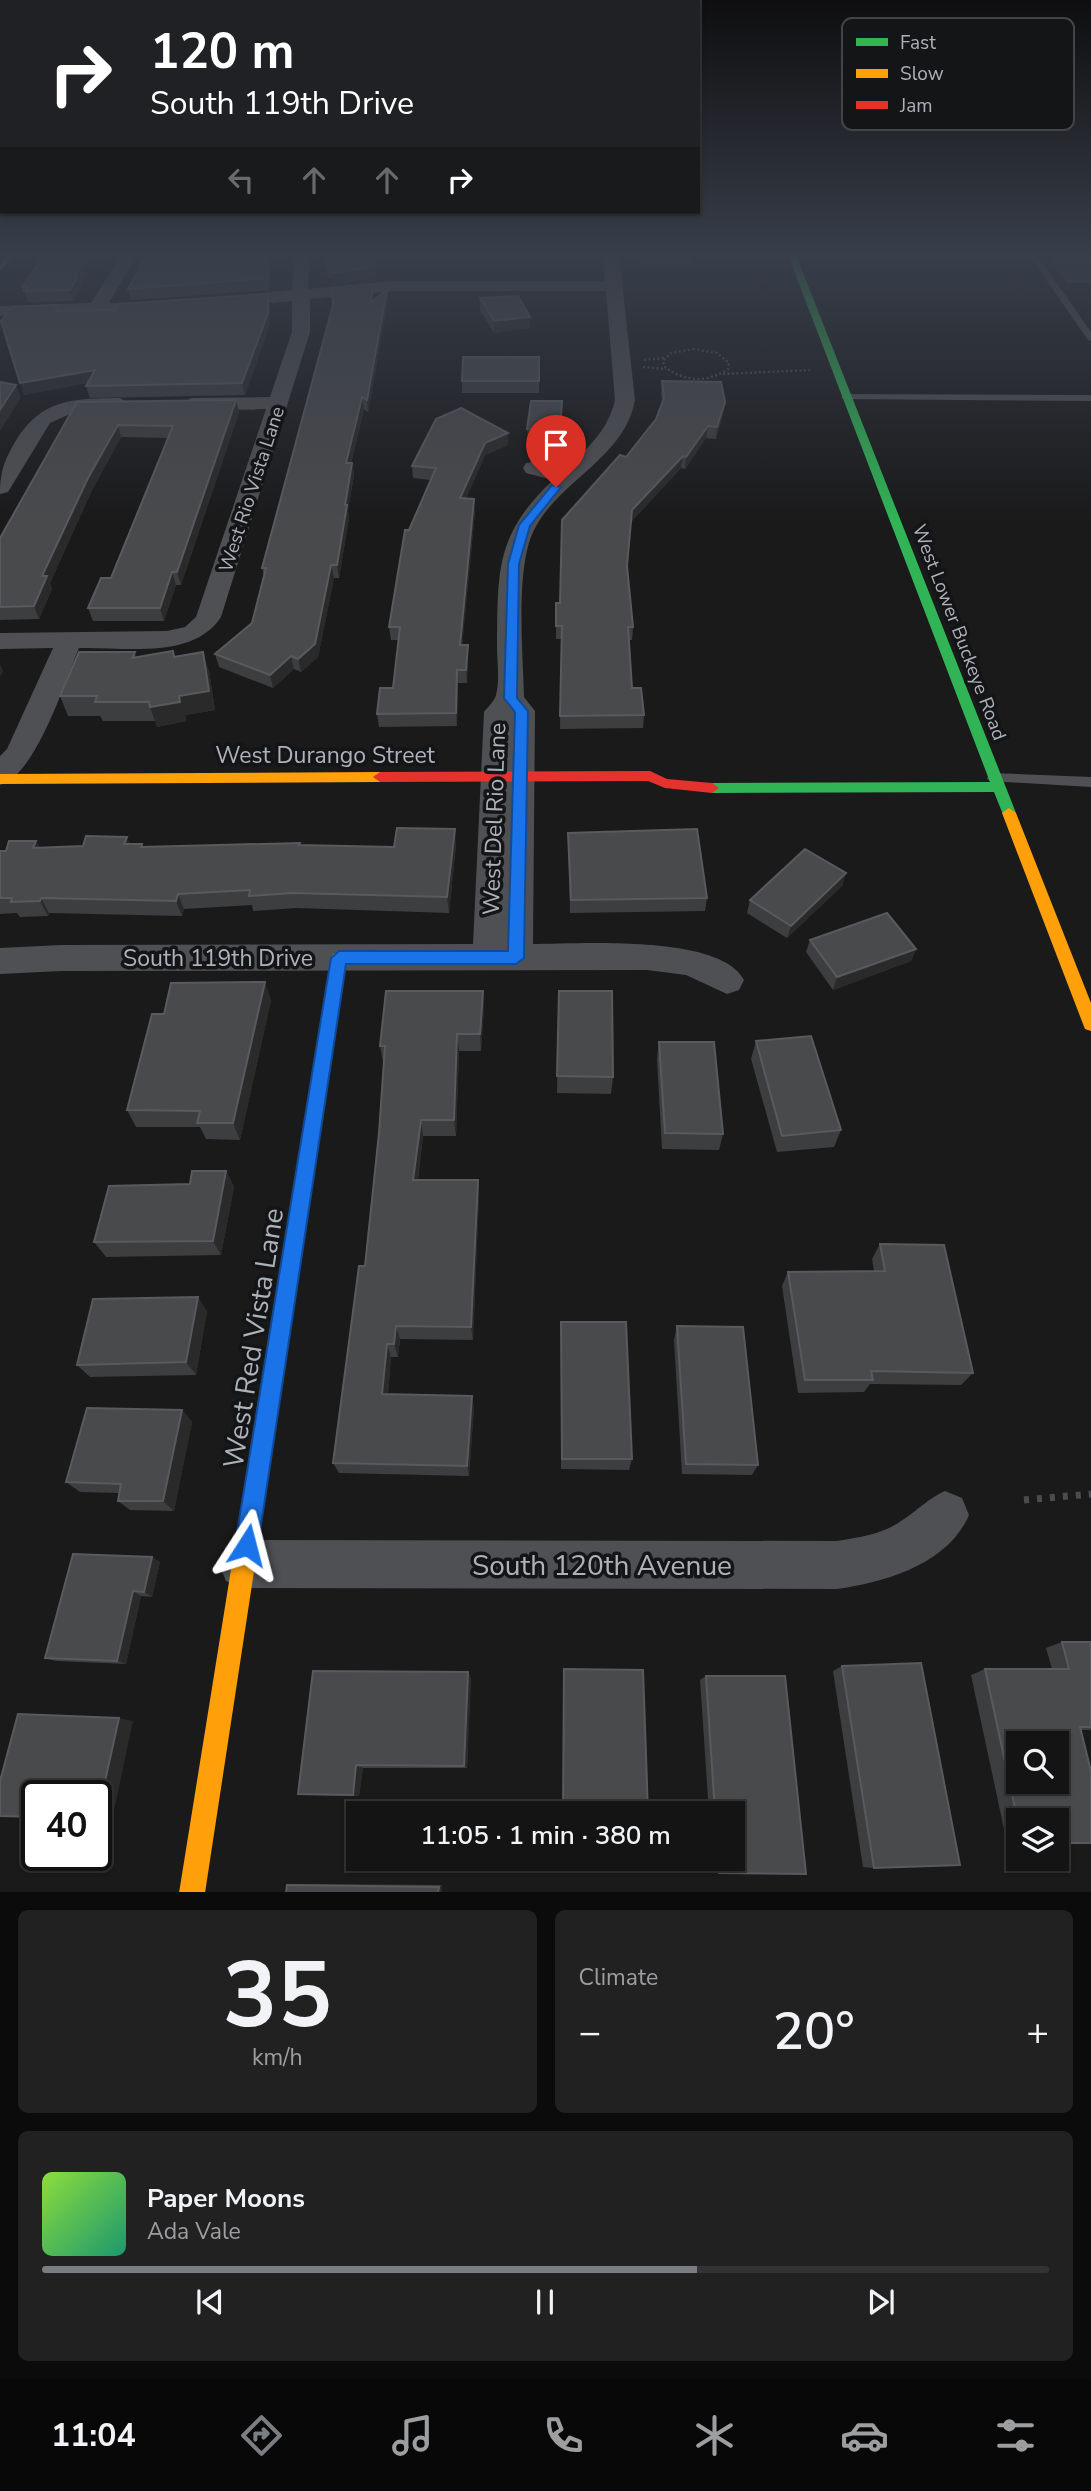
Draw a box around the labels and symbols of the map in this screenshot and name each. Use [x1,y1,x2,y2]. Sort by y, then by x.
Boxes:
legend [842,18,1074,130]
text: Fast [900,30,936,56]
text: Slow [900,61,944,87]
text: Jam [899,93,933,119]
street label: West Rio Vista Lane [213,403,291,575]
pin [526,415,586,487]
street label: West Lower Buckeye Road [906,521,1012,744]
street label: West Del Rio Lane [476,722,513,916]
street label: West Durango Street [215,740,436,771]
street label: South 119th Drive [123,943,313,974]
street label: West Red Vista Lane [215,1205,293,1471]
position arrow [210,1508,284,1582]
street label: South 120th Avenue [472,1547,732,1585]
speed limit sign: 40 [21,1780,112,1871]

